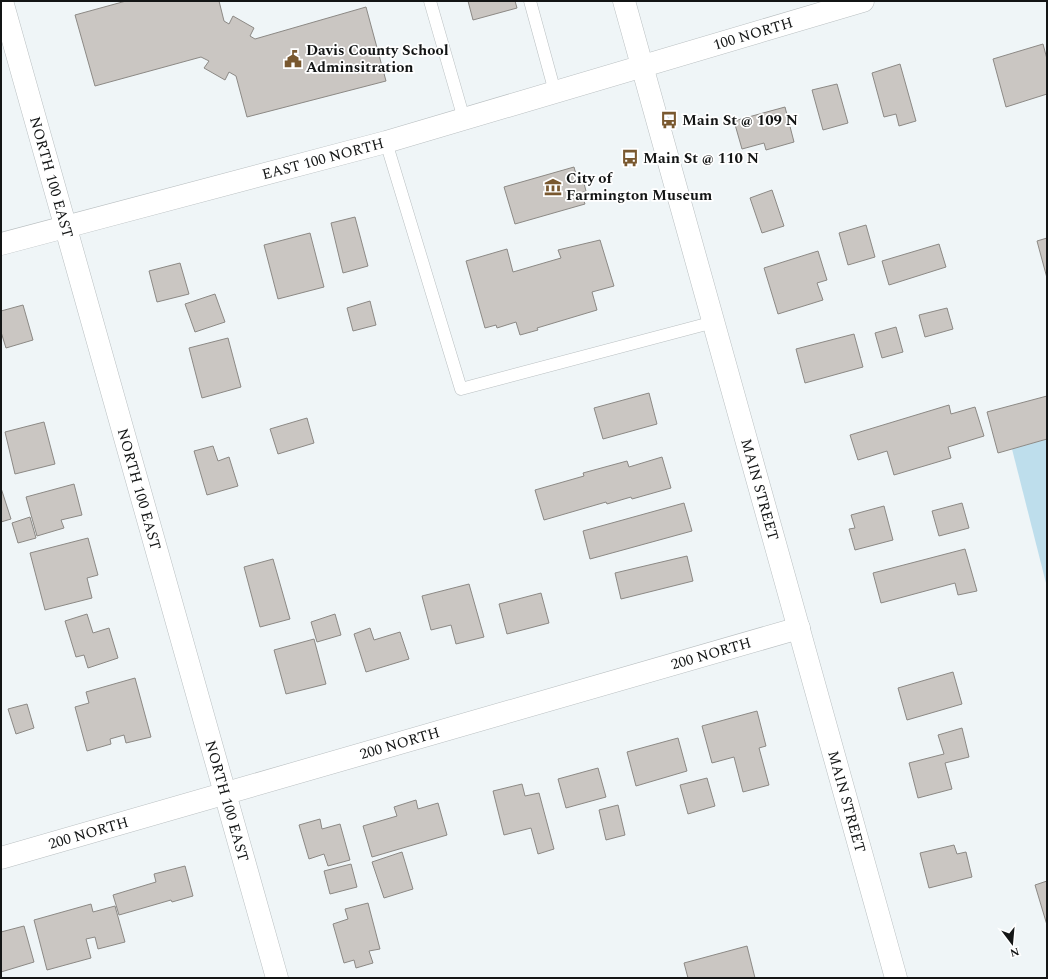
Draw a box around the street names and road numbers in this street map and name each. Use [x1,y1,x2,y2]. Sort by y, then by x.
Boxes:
street label: 100 NORTH [710,11,796,57]
street label: NORTH 100 EAST [23,114,79,241]
street label: EAST 100 NORTH [259,132,387,186]
street label: NORTH 100 EAST [111,426,167,553]
street label: MAIN STREET [734,436,785,543]
street label: 200 NORTH [668,631,754,676]
street label: 200 NORTH [357,721,443,766]
street label: NORTH 100 EAST [199,738,255,865]
street label: MAIN STREET [821,748,872,855]
street label: 200 NORTH [46,811,131,856]

